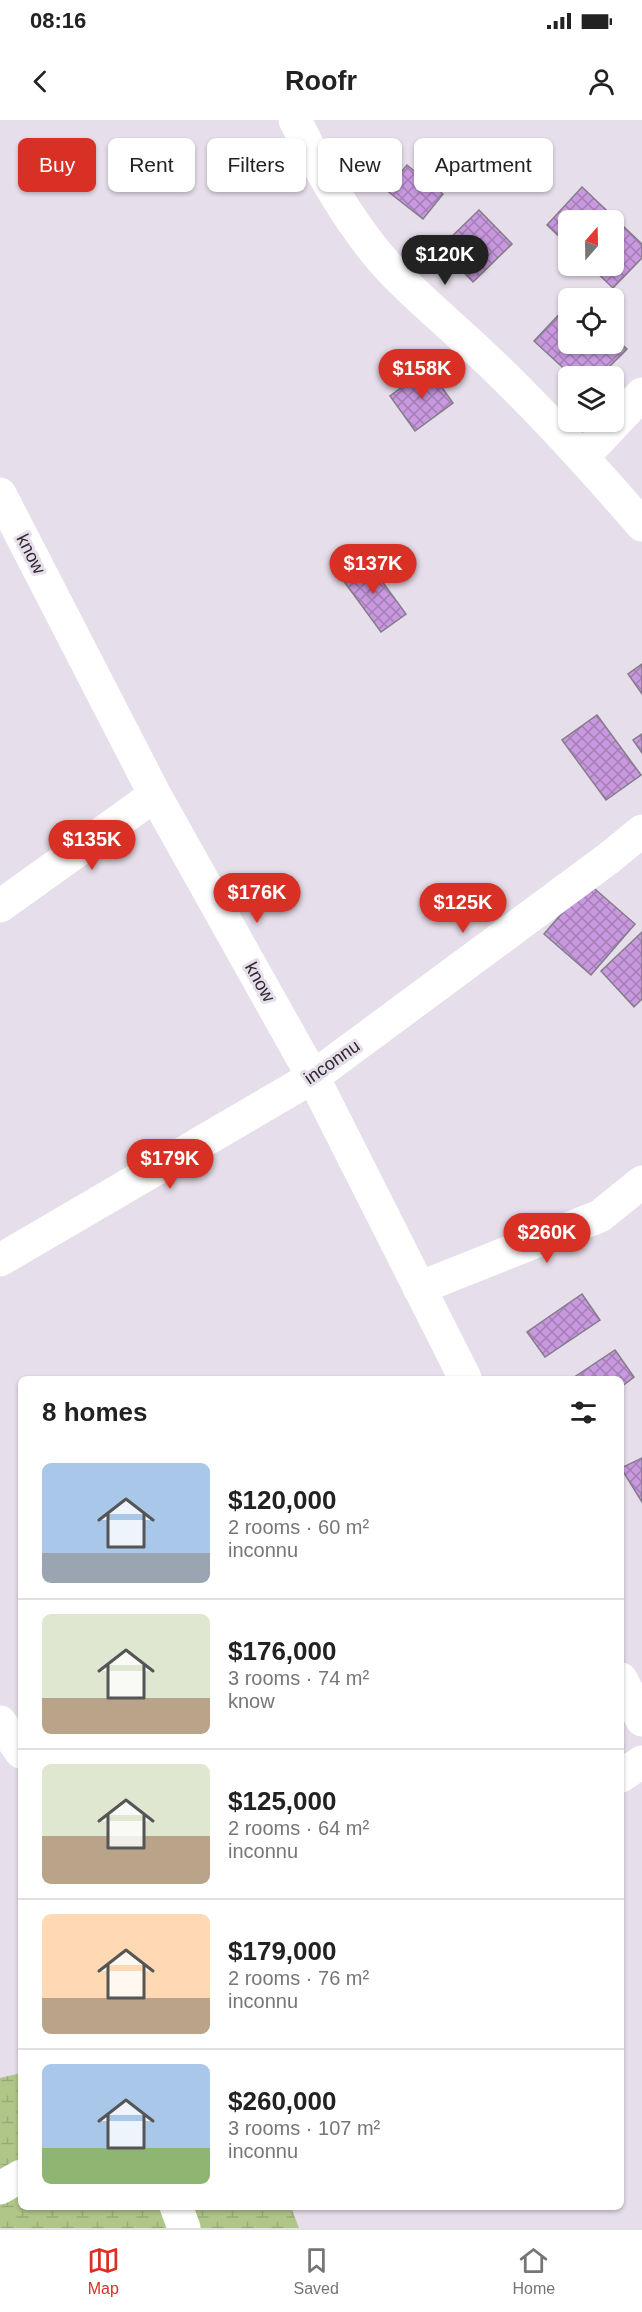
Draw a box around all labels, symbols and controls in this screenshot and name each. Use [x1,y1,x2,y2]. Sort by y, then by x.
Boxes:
text: 08:16 [30,8,86,33]
icon: back [24,65,57,98]
icon: person [585,65,618,98]
text: Roofr [285,66,357,96]
chip: Buy [18,138,96,192]
chip: Rent [108,138,195,192]
chip: Filters [207,138,306,192]
chip: New [318,138,402,192]
chip: Apartment [414,138,553,192]
north arrow [558,210,624,276]
map controls [558,210,624,432]
pin: $120K [403,235,487,286]
text: $120K [416,243,474,265]
button: locate [558,288,624,354]
pin: $158K [380,349,464,400]
text: $158K [393,357,451,379]
button: layers [558,366,624,432]
street label: know [13,531,50,578]
pin: $137K [331,544,415,595]
text: $137K [344,552,402,574]
pin: $135K [50,820,134,871]
text: $135K [63,828,121,850]
pin: $176K [215,873,299,924]
text: $176K [228,881,286,903]
pin: $125K [421,883,505,934]
text: $125K [434,891,492,913]
street label: know [241,959,279,1006]
street label: inconnu [300,1036,364,1088]
pin: $179K [128,1139,212,1190]
text: $179K [141,1147,199,1169]
pin: $260K [505,1213,589,1264]
text: $260K [518,1221,576,1243]
icon: filters [567,1396,600,1429]
text: 8 homes [42,1397,148,1427]
text: $120,000 [228,1485,336,1515]
icon: home [90,1487,162,1559]
text: 2 rooms · 60 m² [228,1516,369,1538]
text: inconnu [228,1539,298,1561]
text: $176,000 [228,1636,336,1666]
icon: home [90,1638,162,1710]
text: 3 rooms · 74 m² [228,1667,369,1689]
text: know [228,1690,275,1712]
text: $125,000 [228,1786,336,1816]
icon: home [90,1788,162,1860]
text: 2 rooms · 64 m² [228,1817,369,1839]
text: inconnu [228,1840,298,1862]
text: $179,000 [228,1936,336,1966]
icon: home [90,1938,162,2010]
text: 2 rooms · 76 m² [228,1967,369,1989]
text: inconnu [228,1990,298,2012]
text: $260,000 [228,2086,336,2116]
icon: home [90,2088,162,2160]
text: 3 rooms · 107 m² [228,2117,380,2139]
text: inconnu [228,2140,298,2162]
tab: Map [87,2244,120,2298]
tab: Saved [293,2244,339,2298]
tab: Home [512,2244,555,2298]

